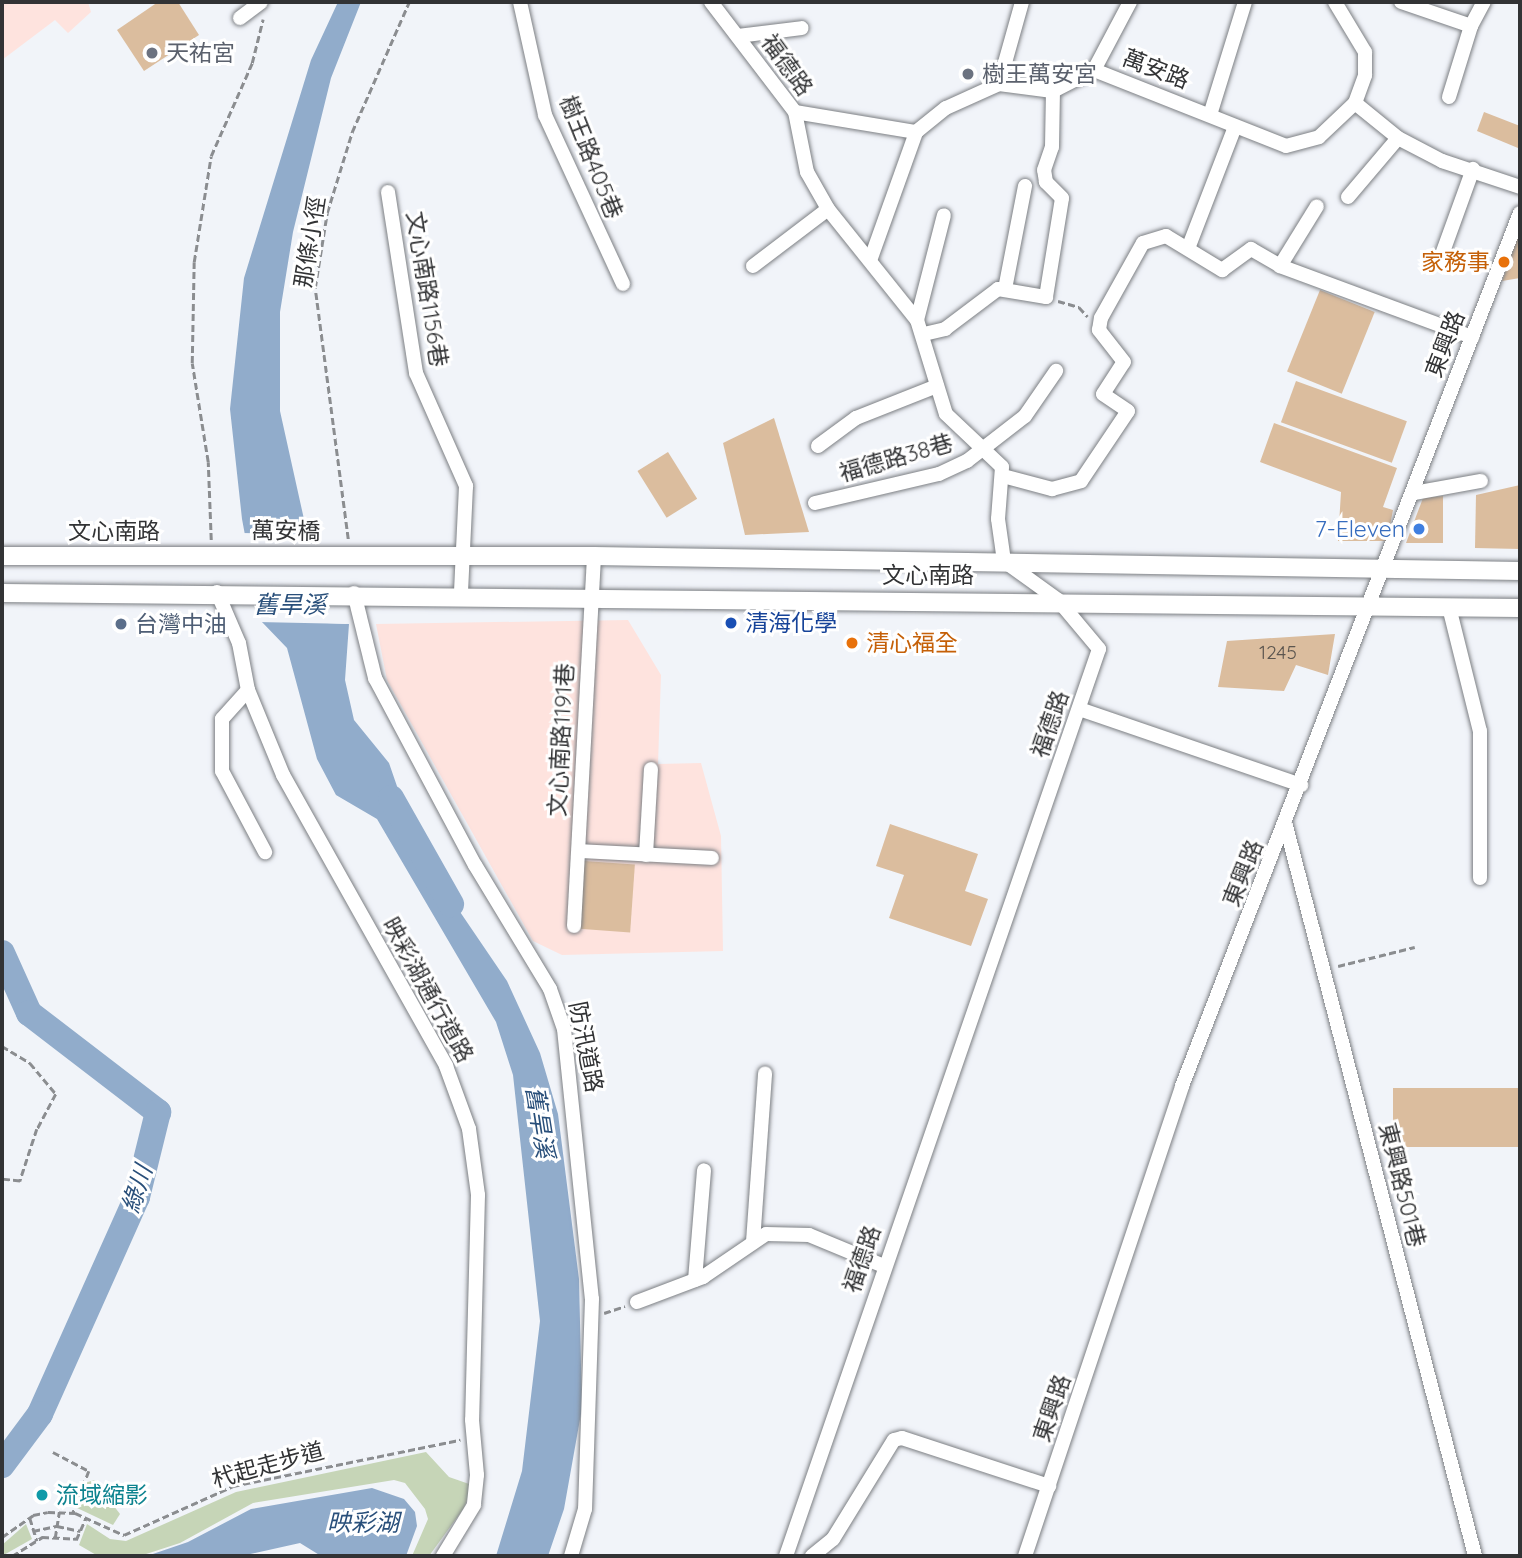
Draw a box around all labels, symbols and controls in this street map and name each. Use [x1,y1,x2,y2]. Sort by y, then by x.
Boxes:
street label: 福德路 [756,29,818,101]
place label: 天祐宮 [166,39,235,67]
street label: 萬安路 [1119,44,1193,94]
marker: 天祐宮 [144,45,160,61]
place label: 樹王萬安宮 [982,60,1097,88]
marker: 樹王萬安宮 [960,66,976,82]
street label: 樹王路405巷 [554,91,628,223]
street label: 那條小徑 [289,194,331,290]
street label: 文心南路1156巷 [401,209,453,369]
place label: 家務事 [1421,248,1490,276]
marker: 家務事 [1496,254,1512,270]
street label: 東興路 [1420,307,1470,381]
street label: 福德路38巷 [836,429,956,487]
place label: 7-Eleven [1315,515,1405,543]
street label: 文心南路 [68,517,160,545]
street label: 萬安橋 [251,517,321,545]
marker: 7-Eleven [1411,521,1427,537]
street label: 文心南路 [882,561,974,589]
water label: 舊旱溪 [254,591,326,619]
place label: 清海化學 [745,609,837,637]
place label: 台灣中油 [135,610,227,638]
marker: 清海化學 [723,615,739,631]
marker: 台灣中油 [113,616,129,632]
place label: 清心福全 [866,629,958,657]
marker: 清心福全 [844,635,860,651]
house number: 1245 [1259,642,1297,664]
street label: 文心南路1191巷 [543,663,579,817]
street label: 福德路 [1026,687,1074,761]
street label: 東興路 [1217,836,1269,910]
street label: 映彩湖通行道路 [377,913,479,1067]
street label: 防汛道路 [564,999,608,1095]
water label: 舊旱溪 [520,1084,560,1160]
street label: 東興路501巷 [1373,1120,1431,1250]
water label: 綠川 [116,1162,158,1216]
street label: 福德路 [838,1222,886,1296]
street label: 東興路 [1028,1371,1076,1445]
street label: 杙起走步道 [209,1437,327,1493]
place label: 流域縮影 [56,1481,148,1509]
marker: 流域縮影 [34,1487,50,1503]
water label: 映彩湖 [327,1509,399,1537]

